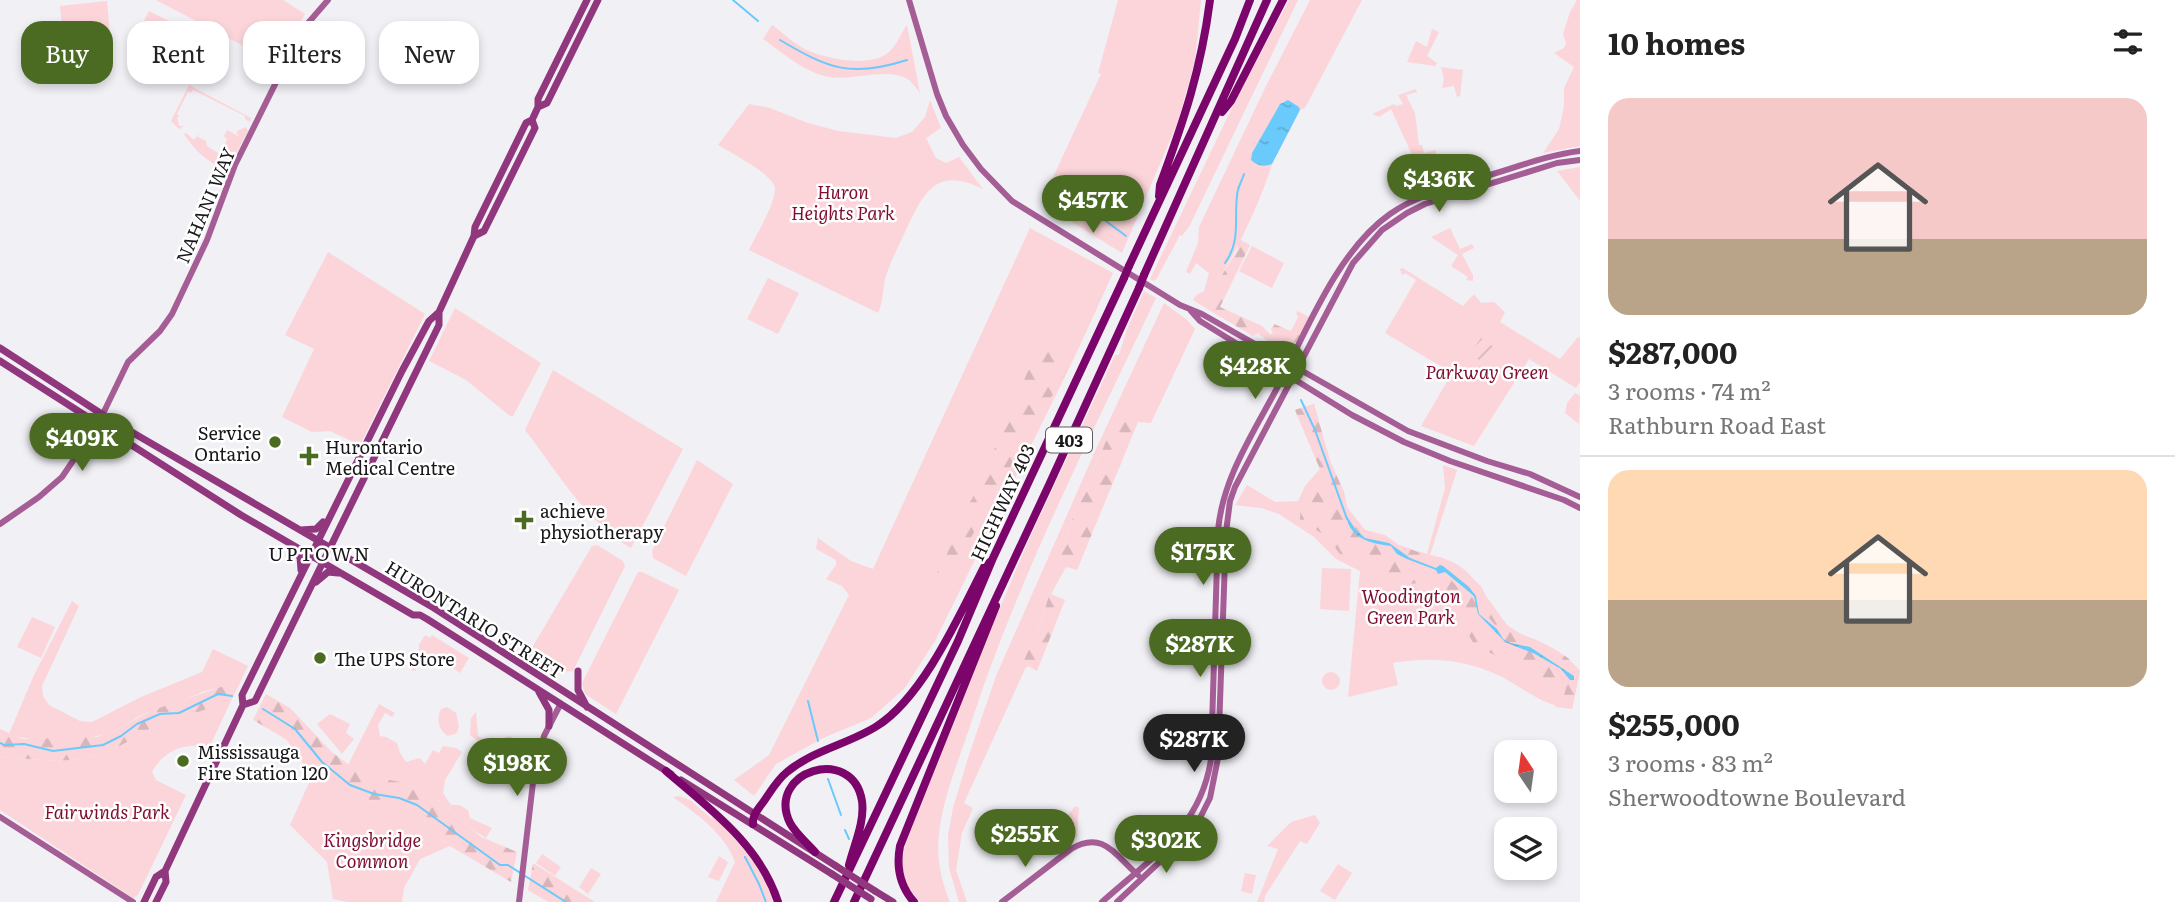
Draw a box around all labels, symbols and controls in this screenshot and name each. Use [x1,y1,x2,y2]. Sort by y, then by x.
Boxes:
text: 10 homes [1608,20,1745,64]
chip: Buy [21,21,113,84]
chip: Rent [127,21,229,84]
chip: Filters [243,21,365,84]
chip: New [379,21,479,84]
icon: filters [2109,23,2147,61]
street label: NAHANI WAY [168,143,242,267]
icon: home [1815,144,1941,270]
pin: $436K [1390,154,1488,214]
text: $436K [1403,160,1475,194]
pin: $457K [1044,176,1142,235]
park label: Huron Heights Park [791,178,895,226]
text: $457K [1058,181,1128,215]
text: $287,000 [1608,329,1738,373]
pin: $428K [1206,342,1304,401]
text: $428K [1219,347,1291,381]
park label: Parkway Green [1425,358,1549,385]
text: 3 rooms · 74 m² [1608,373,1771,407]
text: Rathburn Road East [1608,407,1826,441]
pin: $409K [33,414,131,473]
text: $409K [45,419,119,453]
place label: Service Ontario [194,419,261,467]
road number: 403 [1046,428,1092,452]
place label: Hurontario Medical Centre [325,433,455,481]
marker: Service Ontario [267,434,283,450]
street label: HIGHWAY 403 [963,439,1041,565]
marker: Hurontario Medical Centre [299,446,319,466]
place label: achieve physiotherapy [540,497,664,545]
marker: achieve physiotherapy [514,510,534,530]
icon: home [1815,516,1941,642]
pin: $175K [1154,528,1252,587]
text: $175K [1170,533,1236,567]
district label: UPTOWN [268,539,372,567]
street label: HURONTARIO STREET [381,553,569,685]
park label: Woodington Green Park [1361,582,1461,630]
pin: $287K [1151,620,1249,679]
text: $287K [1165,625,1235,659]
place label: The UPS Store [334,645,455,672]
marker: The UPS Store [312,650,328,666]
text: $255,000 [1608,701,1740,745]
pin: $287K [1145,714,1243,774]
text: $287K [1159,720,1229,754]
place label: Mississauga Fire Station 120 [197,738,328,786]
pin: $198K [468,738,566,798]
north arrow [1494,740,1558,803]
map controls [1494,740,1557,880]
text: $198K [483,744,551,778]
text: 3 rooms · 83 m² [1608,745,1773,779]
marker: Mississauga Fire Station 120 [175,753,191,769]
text: Sherwoodtowne Boulevard [1608,779,1906,813]
park label: Fairwinds Park [44,798,170,825]
pin: $255K [976,810,1074,869]
text: $255K [990,815,1060,849]
pin: $302K [1117,816,1215,875]
button: layers [1494,817,1557,880]
text: $302K [1131,821,1201,855]
park label: Kingsbridge Common [323,826,421,874]

